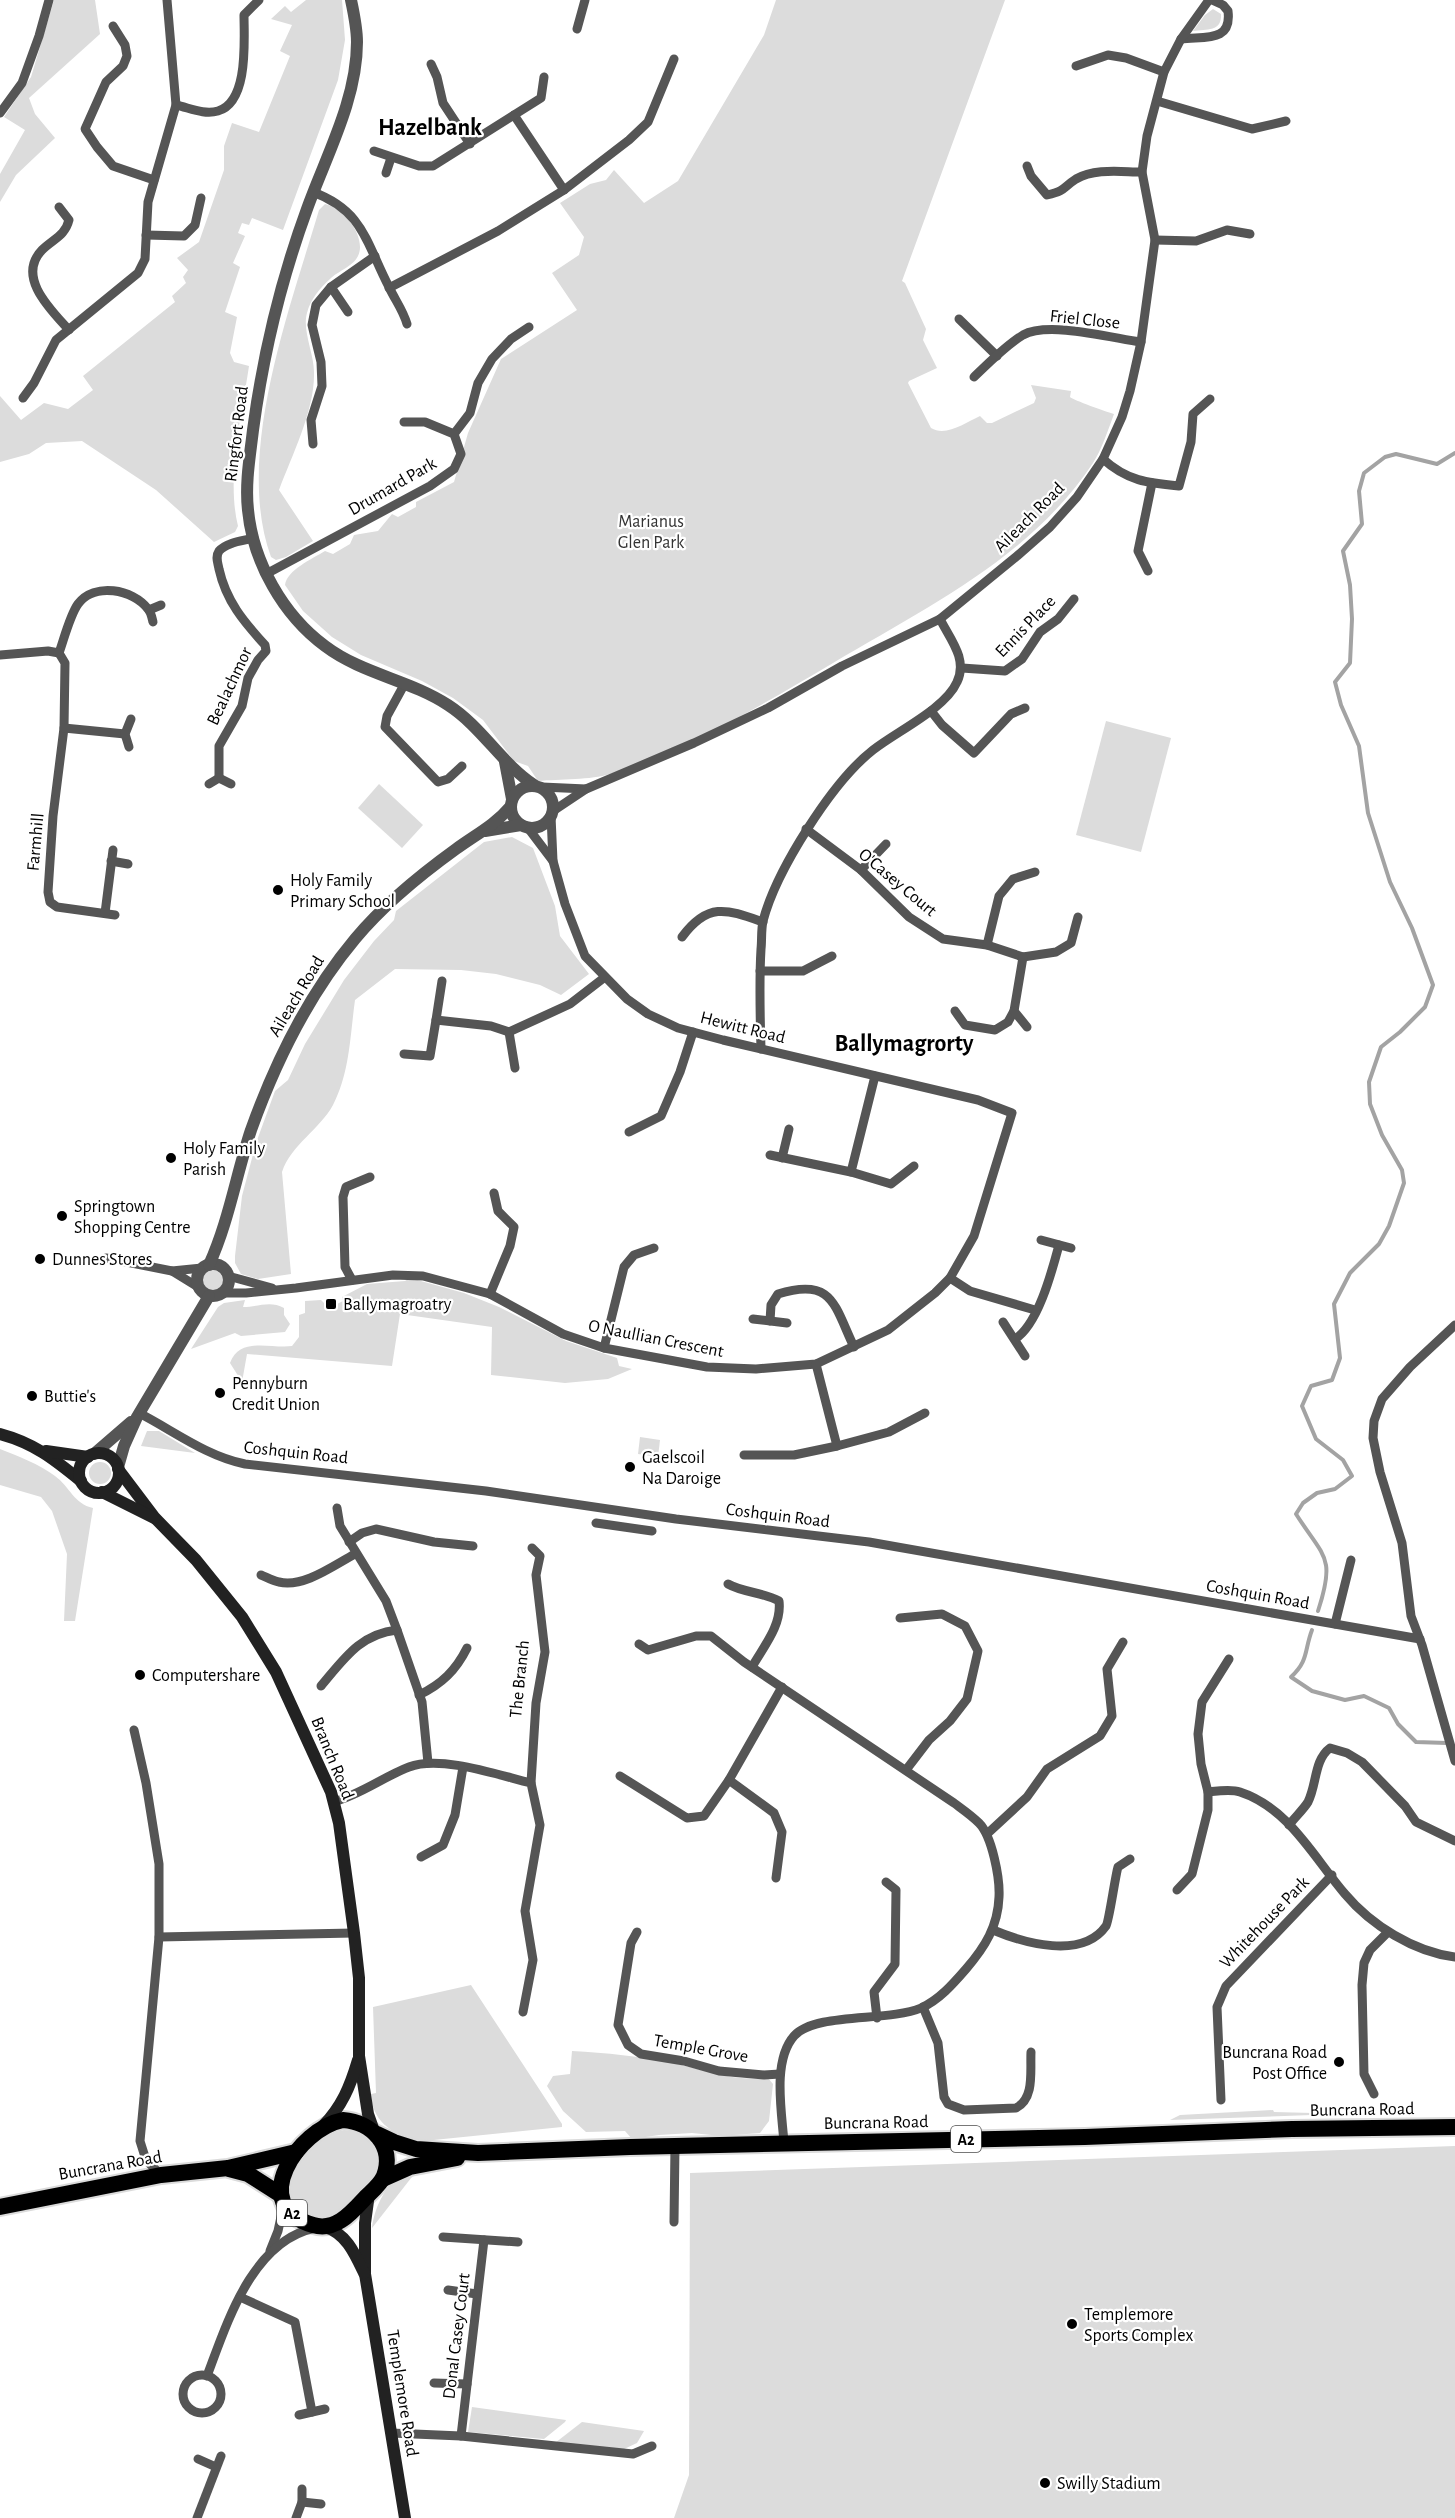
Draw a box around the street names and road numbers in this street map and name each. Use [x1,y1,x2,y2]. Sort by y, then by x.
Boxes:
street label: Friel Close [1049,307,1121,333]
street label: Ringfort Road [222,385,252,483]
street label: Drumard Park [346,454,440,519]
street label: Aileach Road [991,479,1068,556]
street label: Ennis Place [992,592,1059,661]
street label: Bealachmor [204,644,256,728]
street label: Farmhill [24,812,48,872]
street label: O'Casey Court [855,845,940,921]
street label: Aileach Road [266,953,328,1040]
street label: Hewitt Road [698,1009,787,1047]
street label: O Naullian Crescent [587,1317,725,1361]
street label: Coshquin Road [243,1439,349,1467]
street label: Coshquin Road [725,1501,831,1531]
street label: Coshquin Road [1205,1577,1311,1613]
street label: The Branch [507,1639,533,1719]
street label: Branch Road [307,1714,357,1802]
street label: Whitehouse Park [1217,1873,1313,1972]
street label: Temple Grove [652,2032,750,2066]
street label: Buncrana Road [1309,2100,1415,2120]
street label: Buncrana Road [823,2113,929,2133]
road number: A2 [951,2126,981,2152]
street label: Buncrana Road [57,2148,163,2184]
road number: A2 [277,2200,307,2226]
street label: Donal Casey Court [440,2272,474,2400]
street label: Templemore Road [383,2328,421,2458]

